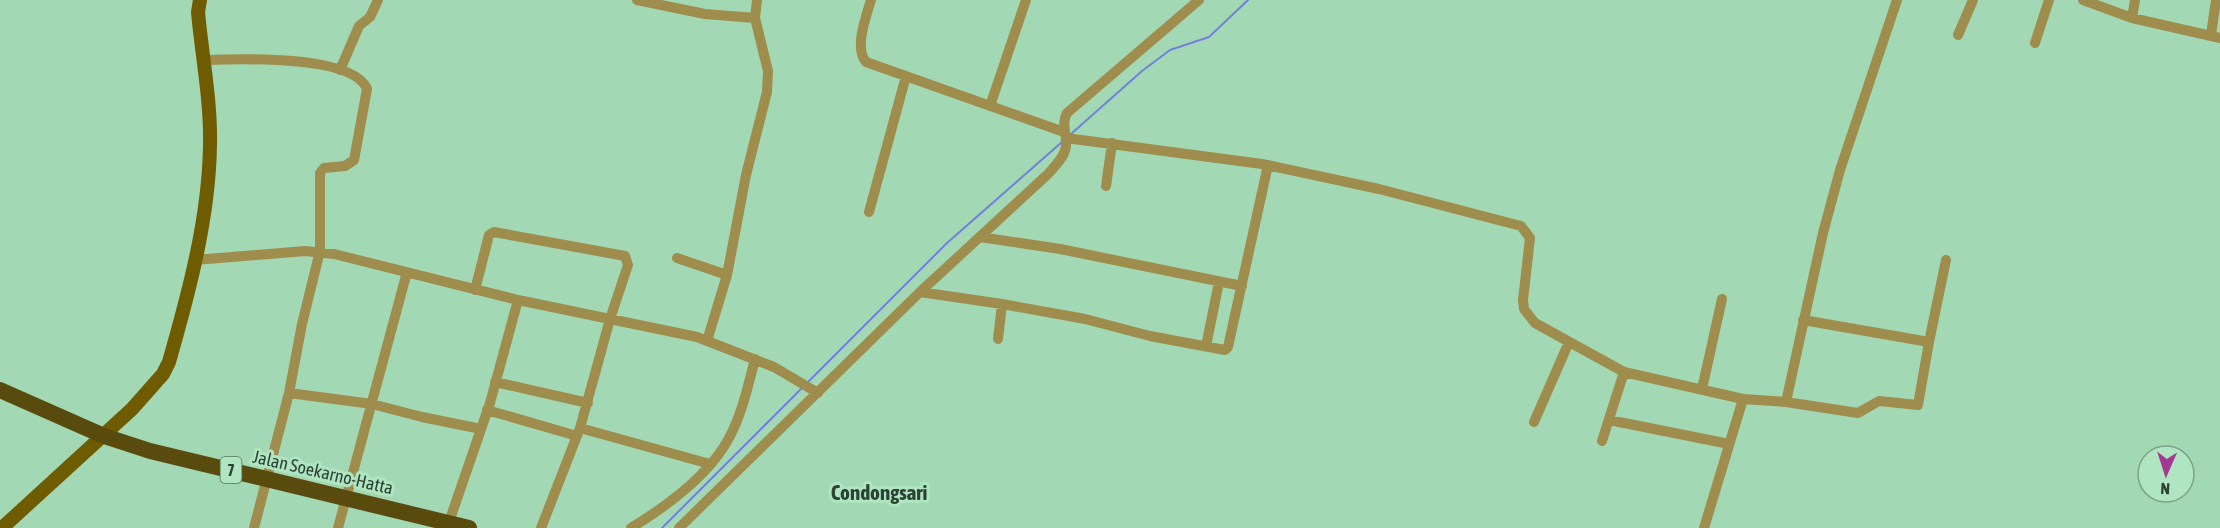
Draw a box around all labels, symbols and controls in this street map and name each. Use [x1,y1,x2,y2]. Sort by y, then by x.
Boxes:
north arrow [2136,444,2196,504]
street label: Jalan Soekarno-Hatta [251,446,395,498]
road number: 7 [220,457,242,483]
district label: Condongsari [831,480,927,504]
text: N [2160,480,2170,498]

